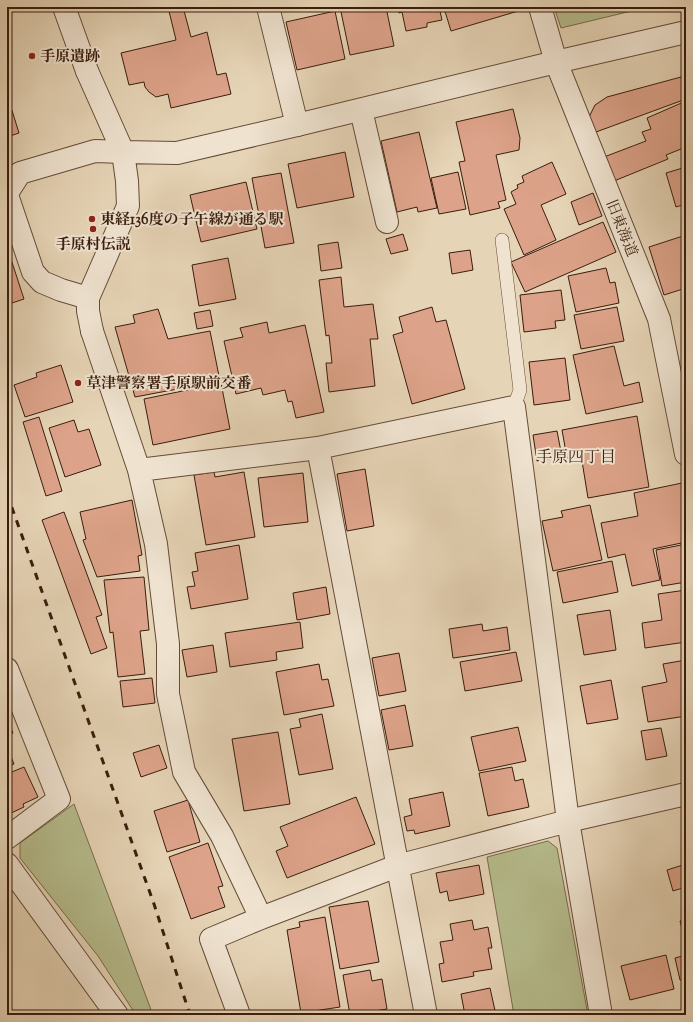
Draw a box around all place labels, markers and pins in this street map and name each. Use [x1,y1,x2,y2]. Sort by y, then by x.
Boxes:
place label: 手原遺跡 [40,47,100,68]
marker: 手原遺跡 [27,51,37,61]
place label: 東経136度の子午線が通る駅 [100,210,283,231]
marker: 東経136度の子午線が通る駅 [87,214,97,224]
marker: 手原村伝説 [88,224,98,234]
place label: 手原村伝説 [55,235,131,256]
place label: 草津警察署手原駅前交番 [86,374,252,395]
marker: 草津警察署手原駅前交番 [73,378,83,388]

